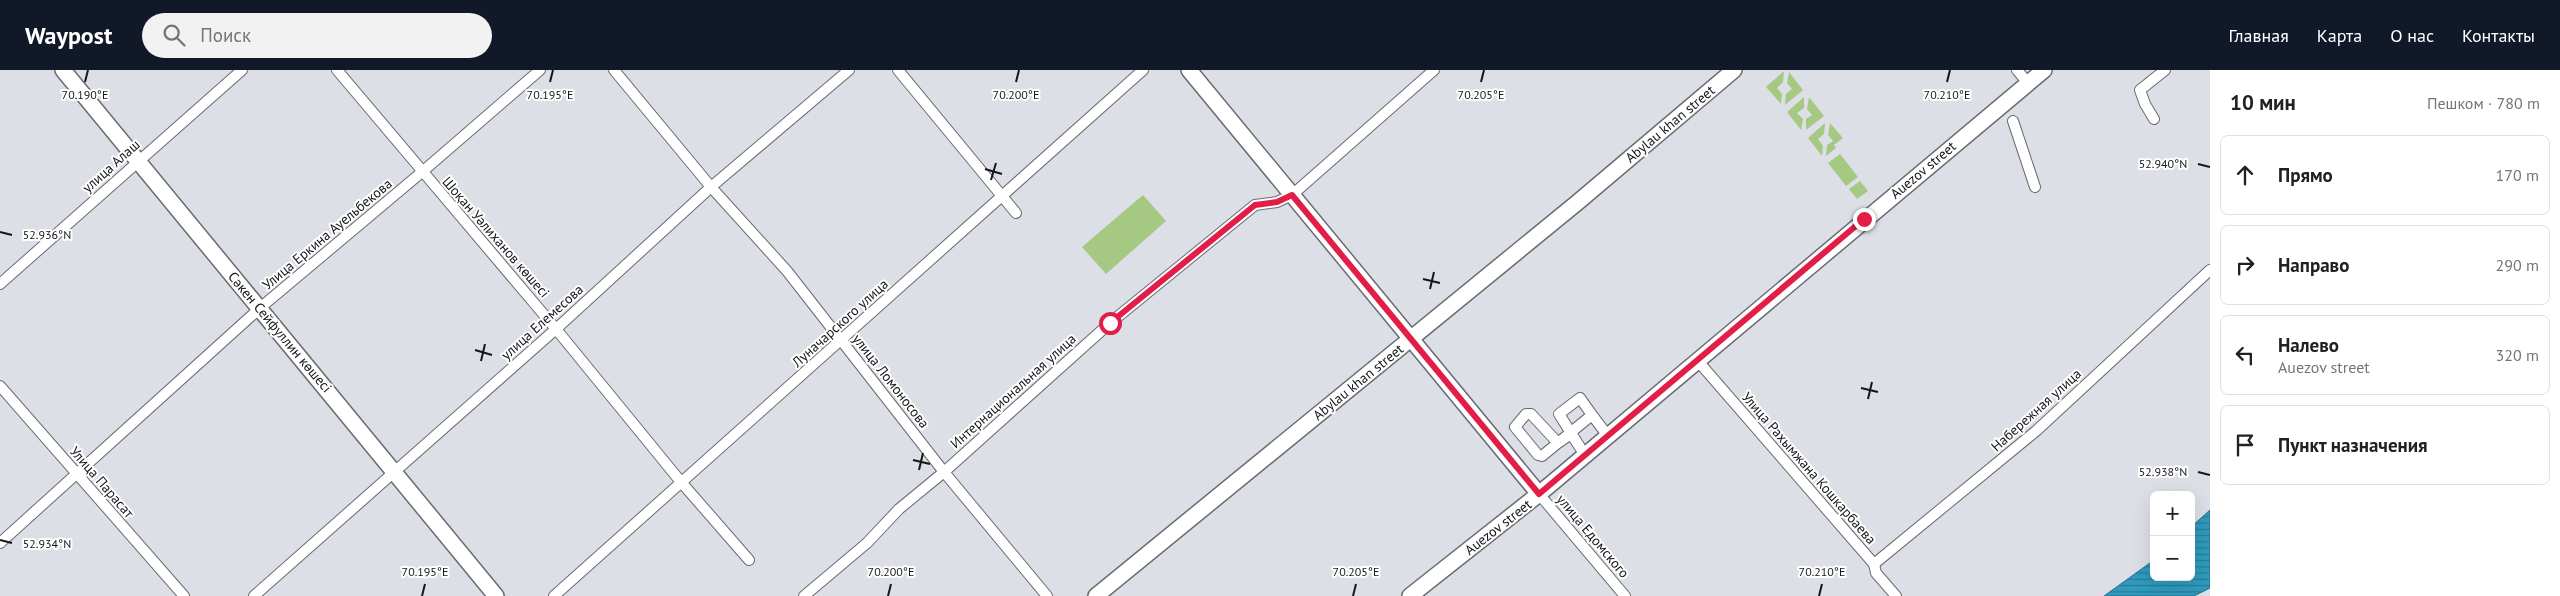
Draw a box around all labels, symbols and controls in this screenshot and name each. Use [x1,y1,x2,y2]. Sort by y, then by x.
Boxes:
search box [142,13,492,58]
text: Waypost [25,20,112,51]
icon: search [160,21,188,49]
text: Поиск [200,23,251,47]
text: Главная [2228,24,2289,47]
text: Карта [2317,24,2362,47]
text: О нас [2390,24,2434,47]
text: Контакты [2462,24,2535,47]
street label: Abylau khan street [1622,81,1719,167]
text: 70.190°E [62,87,108,102]
text: 70.195°E [527,87,573,102]
text: 70.200°E [993,87,1039,102]
text: 70.205°E [1458,87,1504,102]
text: 70.210°E [1924,87,1970,102]
text: 10 мин [2230,89,2296,116]
text: Пешком · 780 m [2427,93,2540,113]
street label: улица Алаш [78,135,144,197]
street label: Auezov street [1886,137,1960,203]
text: 52.940°N [2139,156,2187,171]
icon: ahead [2231,161,2259,189]
text: Прямо [2278,163,2333,187]
text: 170 m [2496,165,2539,185]
street label: Шоқан Уәлиханов көшесі [438,173,554,301]
street label: Улица Еркина Ауельбекова [258,174,396,294]
route end [1853,208,1876,231]
text: 52.936°N [23,227,71,242]
icon: right [2231,251,2259,279]
text: Направо [2278,253,2349,277]
text: 290 m [2496,255,2539,275]
street label: Сәкен Сейфуллин көшесі [224,268,336,396]
street label: Луначарского улица [787,275,892,372]
street label: улица Елемесова [497,280,587,364]
route start [1099,312,1122,335]
street label: улица Ломоносова [849,330,933,432]
street label: Интернациональная улица [946,330,1080,452]
text: Налево [2278,333,2339,357]
street label: Abylau khan street [1309,340,1407,424]
icon: left [2231,341,2259,369]
text: 320 m [2496,345,2539,365]
text: Auezov street [2278,357,2370,377]
street label: Набережная улица [1987,365,2085,455]
street label: Улица Рахымжана Кошкарбаева [1738,388,1880,548]
icon: arrive [2231,431,2259,459]
text: Пункт назначения [2278,433,2428,457]
street label: Улица Парасат [66,442,138,522]
text: 52.938°N [2139,464,2187,479]
street label: улица Едомского [1553,490,1633,582]
map controls [2150,491,2195,581]
button: + [2150,491,2195,536]
street label: Auezov street [1461,495,1535,559]
text: 52.934°N [23,536,71,551]
button: − [2150,536,2195,581]
text: 70.195°E [402,564,448,579]
text: 70.200°E [868,564,914,579]
text: 70.205°E [1333,564,1379,579]
text: 70.210°E [1799,564,1845,579]

